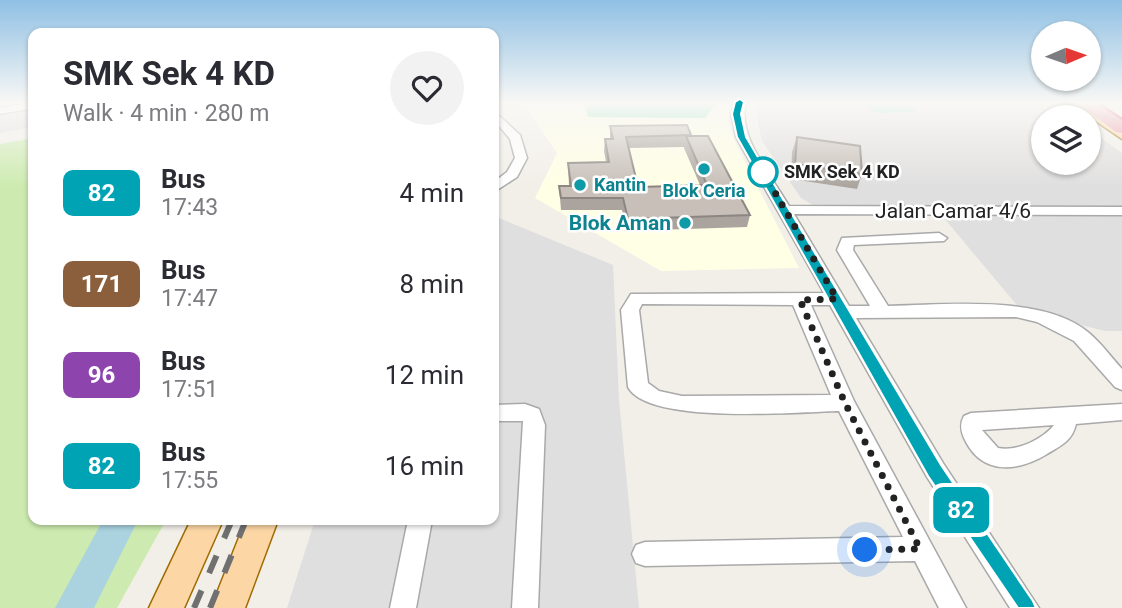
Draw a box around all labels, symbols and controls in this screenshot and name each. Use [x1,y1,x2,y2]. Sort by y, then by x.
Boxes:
north arrow [1031,21,1101,91]
map controls [1031,21,1101,175]
button: heart [390,51,464,125]
text: SMK Sek 4 KD [63,54,275,93]
text: Walk · 4 min · 280 m [63,100,269,127]
button: layers [1031,105,1101,175]
marker: SMK Sek 4 KD [748,157,778,187]
marker: Blok Ceria [696,161,712,177]
place label: SMK Sek 4 KD [784,161,900,182]
text: Bus [161,164,206,194]
place label: Kantin [594,174,646,195]
marker: Kantin [572,177,588,193]
text: 4 min [399,178,464,208]
text: 82 [88,179,115,207]
place label: Blok Ceria [663,180,746,201]
text: 17:43 [161,194,218,221]
street label: Jalan Camar 4/6 [875,199,1031,223]
place label: Blok Aman [569,211,671,235]
marker: Blok Aman [677,215,693,231]
text: Bus [161,255,206,285]
text: 8 min [399,269,464,299]
text: 171 [81,270,122,298]
text: 17:47 [161,285,218,312]
text: Bus [161,346,206,376]
text: 12 min [385,360,464,390]
text: 96 [88,361,115,389]
text: 17:51 [161,376,218,403]
text: Bus [161,437,206,467]
text: 16 min [385,451,464,481]
text: 82 [88,452,115,480]
text: 17:55 [161,467,218,494]
line badge: 82 [930,487,992,533]
text: 82 [947,496,975,524]
your location [847,532,882,567]

